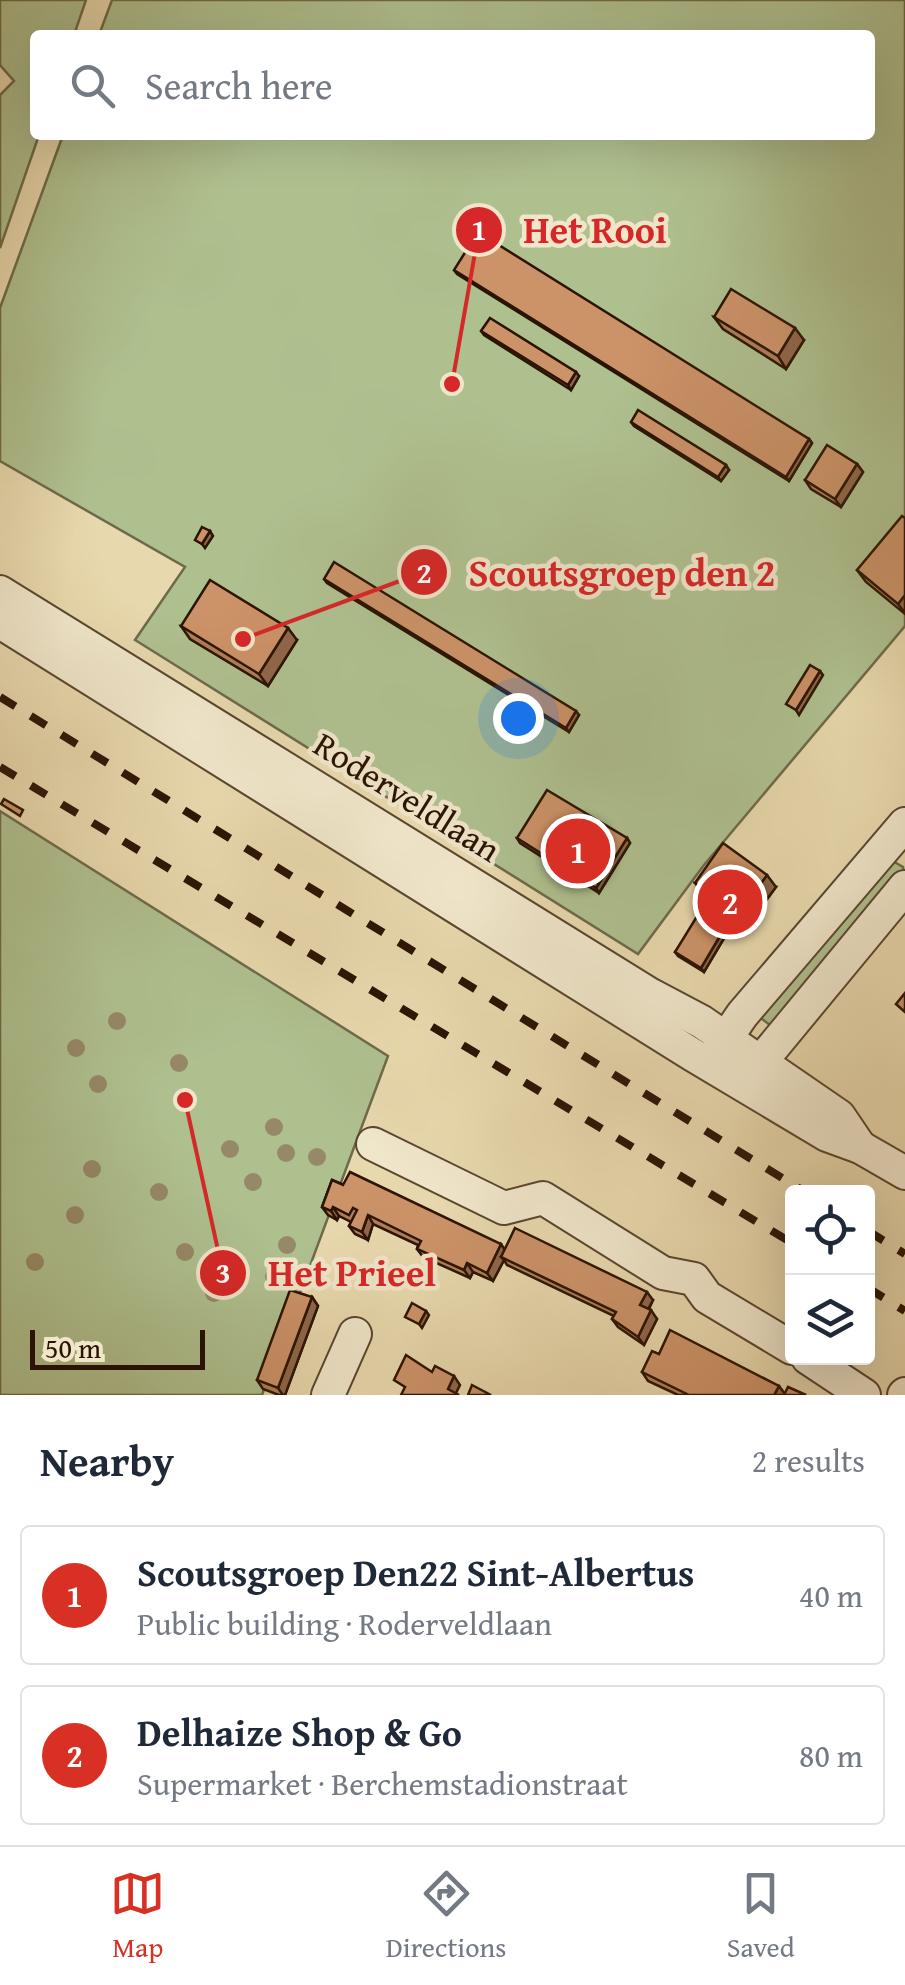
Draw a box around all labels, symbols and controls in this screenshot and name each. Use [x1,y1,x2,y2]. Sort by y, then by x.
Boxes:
search box [30,30,875,140]
text: Search here [145,57,333,113]
icon: search [65,58,120,113]
callout: Het Rooi [454,196,687,264]
text: Het Rooi [523,201,667,257]
text: 1 [471,207,487,251]
callout: Scoutsgroep den 2 [399,538,796,606]
text: Scoutsgroep den 2 [469,544,775,600]
text: 2 [416,550,432,594]
your location [493,693,544,744]
street label: Roderveldlaan [304,719,511,874]
pin: 1 [546,814,610,888]
pin: 2 [698,864,762,940]
map controls [785,1185,875,1365]
button: locate [785,1185,875,1275]
callout: Het Prieel [198,1239,456,1307]
text: Het Prieel [268,1244,436,1300]
text: 3 [215,1250,231,1294]
button: layers [785,1275,875,1365]
scale bar [30,1325,205,1370]
text: 50 m [45,1327,101,1368]
text: Nearby [40,1430,174,1491]
text: 2 results [752,1437,865,1484]
text: Scoutsgroep Den22 Sint-Albertus [137,1544,694,1600]
text: 1 [66,1572,83,1619]
text: 40 m [799,1572,863,1619]
text: Public building · Roderveldlaan [137,1600,552,1647]
text: Delhaize Shop & Go [137,1704,462,1760]
text: 2 [66,1732,83,1779]
text: 80 m [799,1732,863,1779]
text: Supermarket · Berchemstadionstraat [137,1760,628,1807]
tab: Map [110,1866,165,1967]
tab: Directions [386,1866,506,1967]
tab: Saved [727,1866,795,1967]

